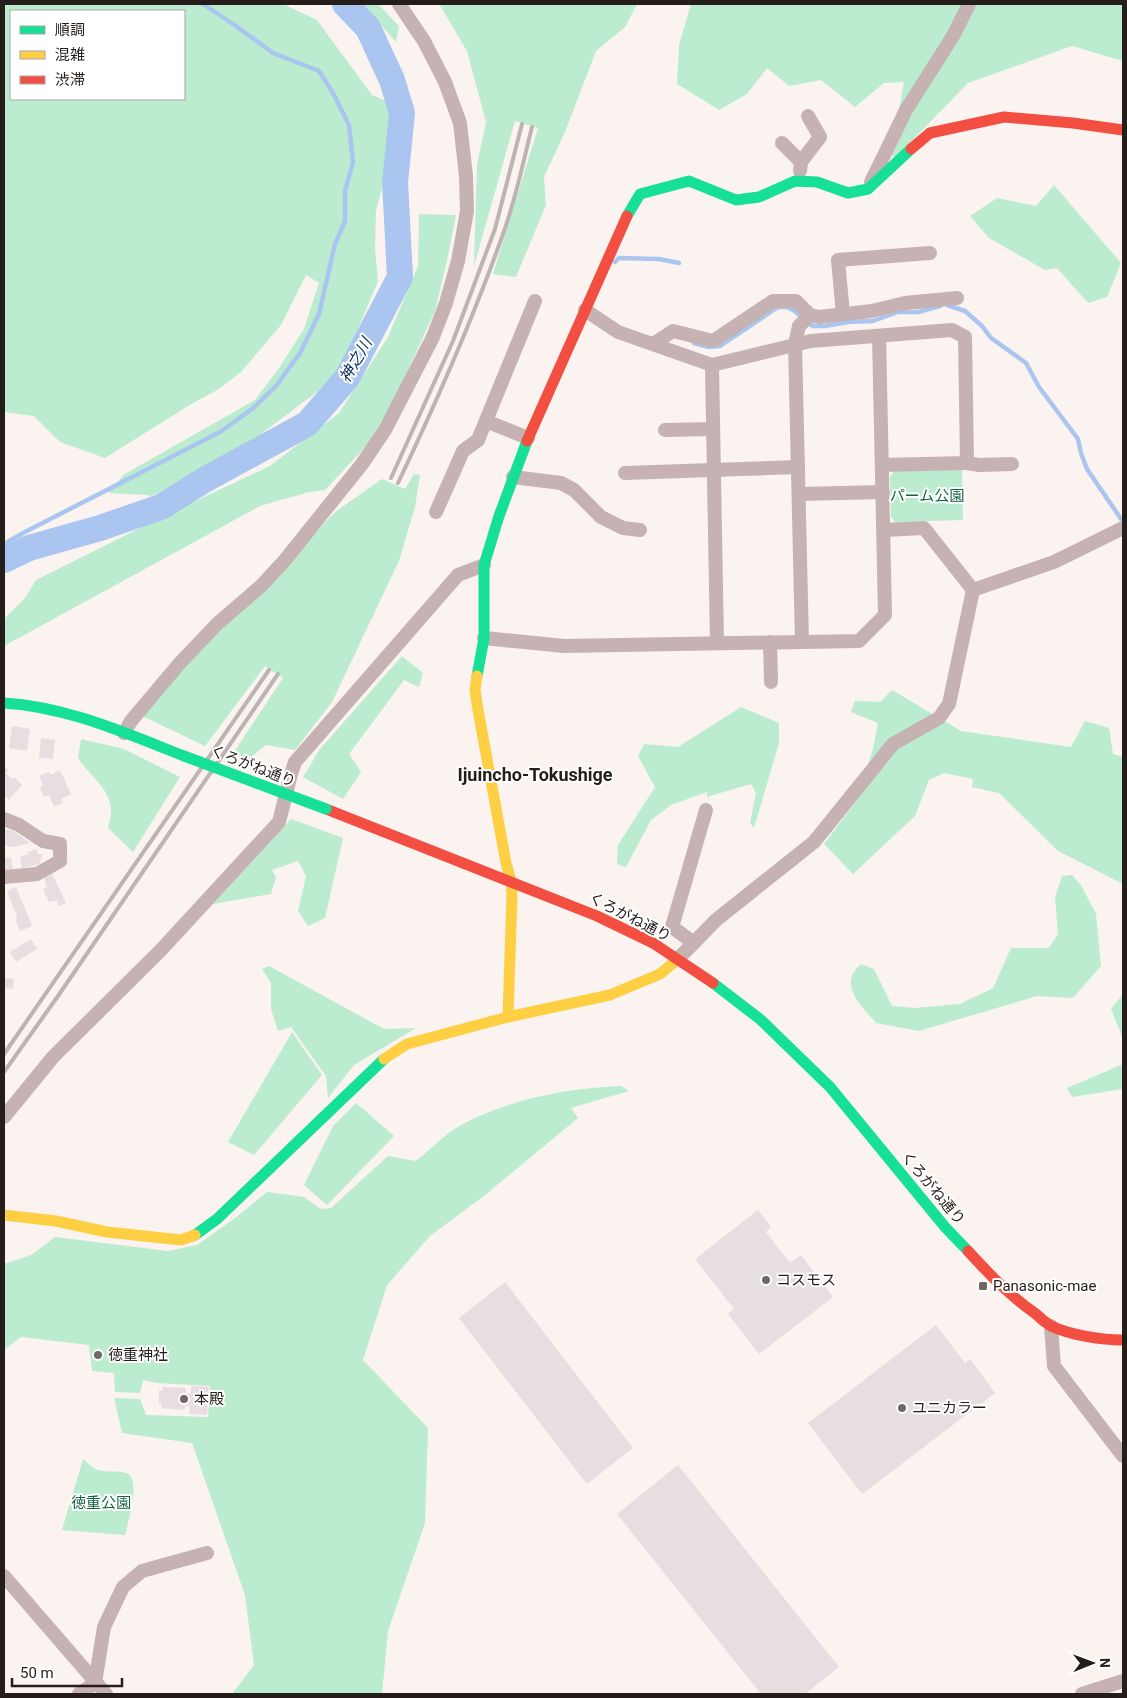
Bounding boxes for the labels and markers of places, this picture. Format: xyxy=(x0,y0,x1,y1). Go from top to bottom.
place label: コスモス xyxy=(776,1271,836,1289)
marker: コスモス xyxy=(760,1274,772,1286)
place label: Panasonic-mae xyxy=(993,1277,1097,1295)
marker: Panasonic-mae xyxy=(977,1280,989,1292)
place label: 徳重神社 xyxy=(108,1346,168,1364)
marker: 徳重神社 xyxy=(92,1349,104,1361)
place label: 本殿 xyxy=(194,1390,224,1408)
marker: 本殿 xyxy=(178,1393,190,1405)
place label: ユニカラー xyxy=(912,1399,987,1417)
marker: ユニカラー xyxy=(896,1402,908,1414)

